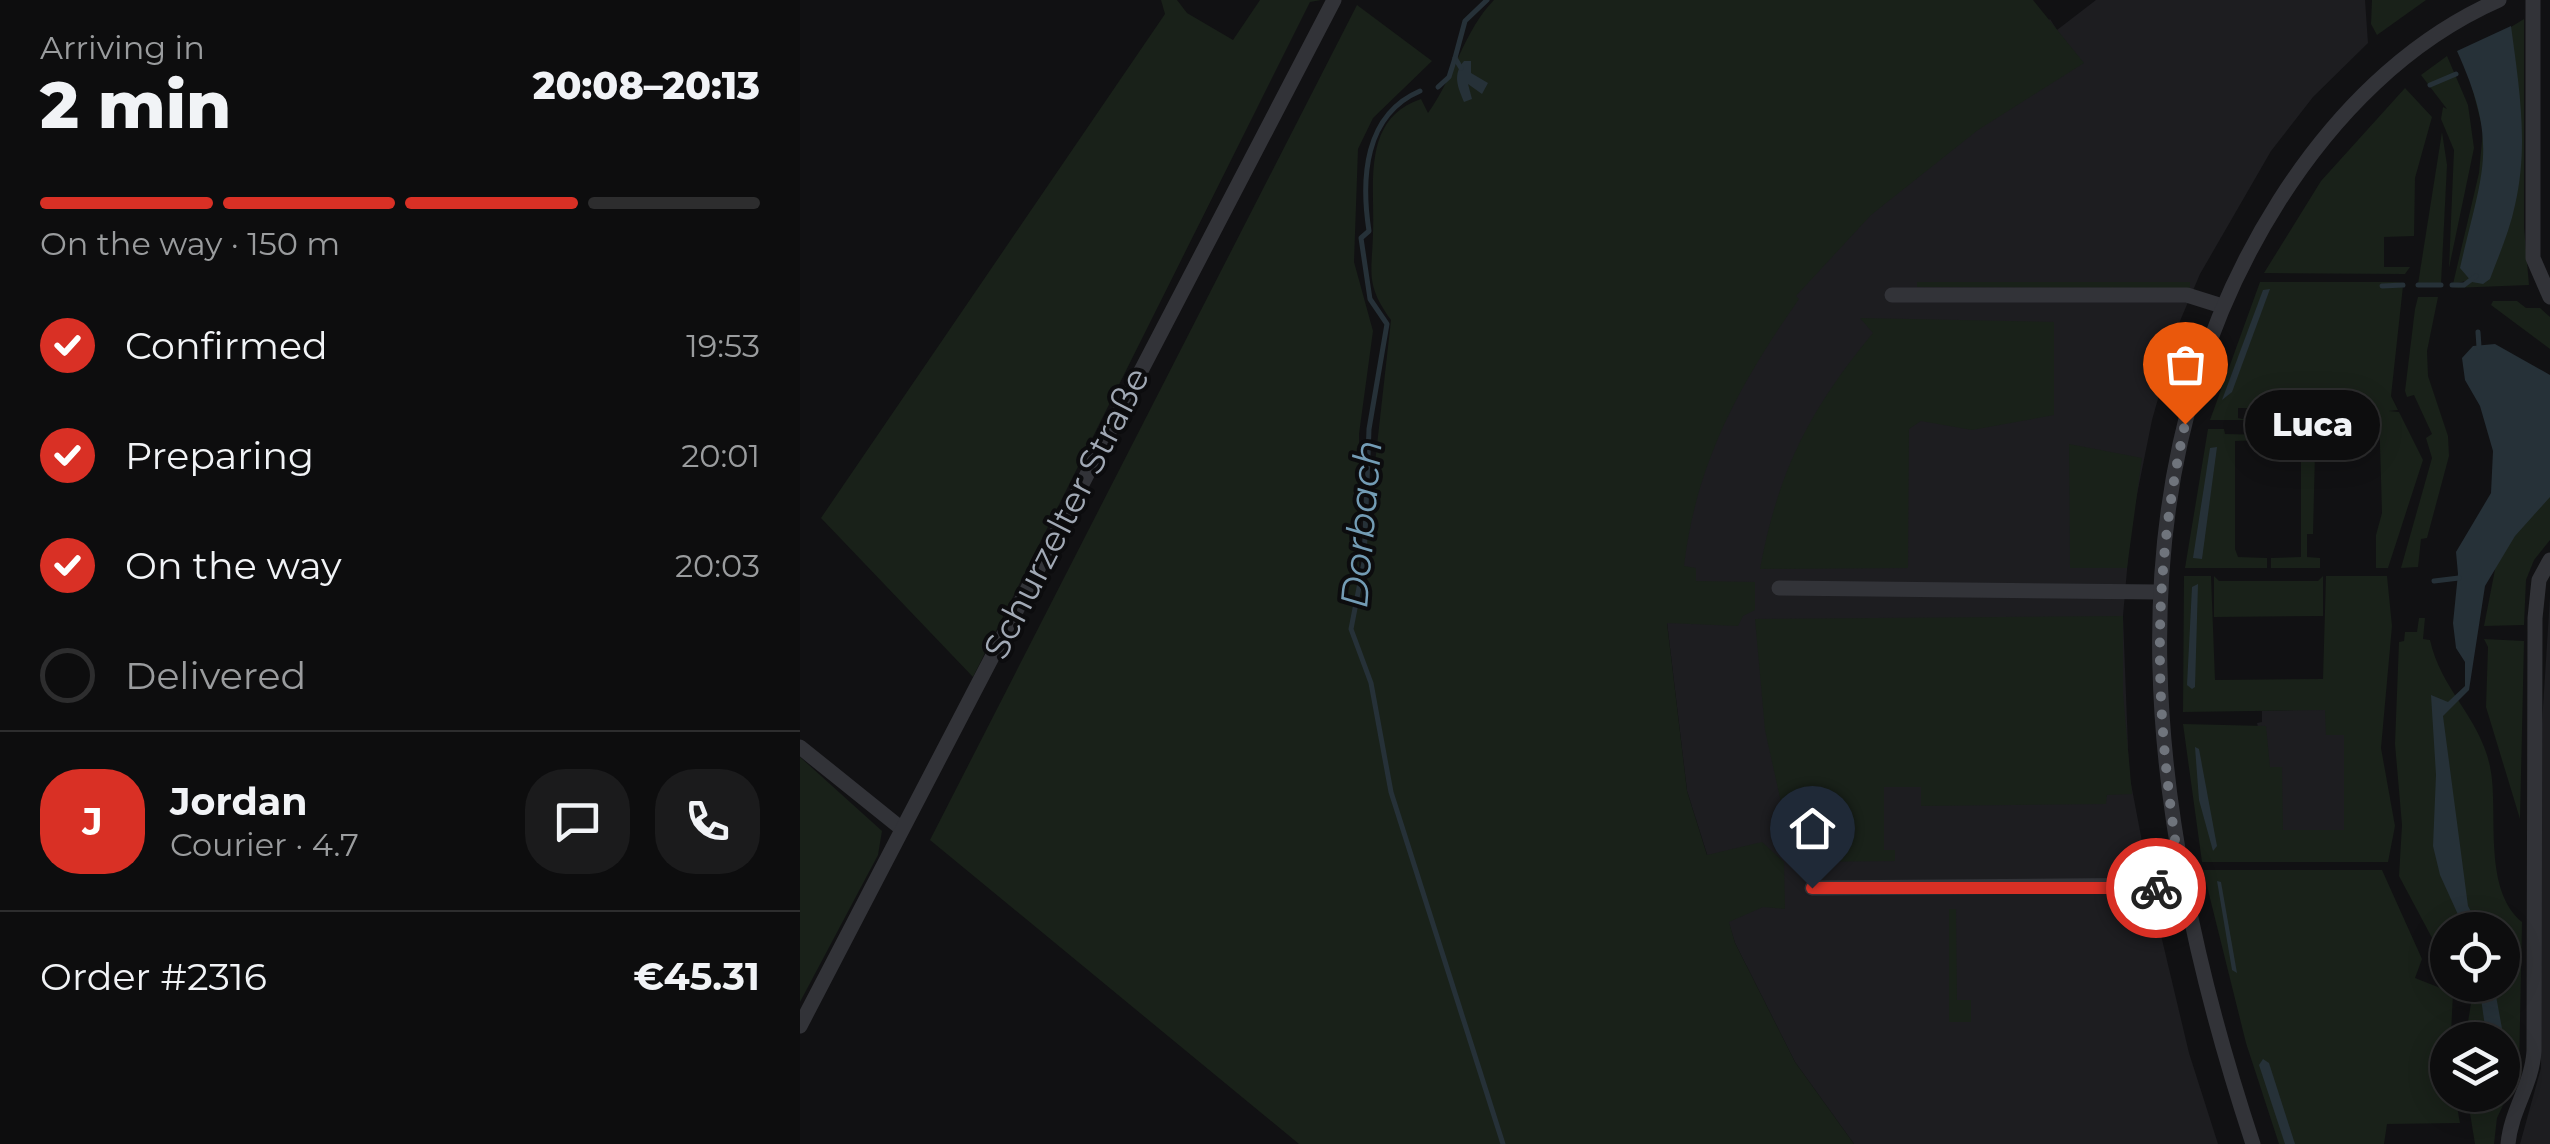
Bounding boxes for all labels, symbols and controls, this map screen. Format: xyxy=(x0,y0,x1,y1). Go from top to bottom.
text: Arriving in xyxy=(40,28,205,67)
text: 20:08–20:13 xyxy=(533,62,760,109)
text: 2 min xyxy=(40,65,231,144)
text: On the way · 150 m xyxy=(40,224,340,263)
icon: check xyxy=(40,318,95,373)
text: Confirmed xyxy=(125,322,328,369)
pin xyxy=(2143,322,2228,425)
text: 19:53 xyxy=(686,326,760,365)
icon: bag xyxy=(2158,337,2213,392)
street label: Schurzelter Straße xyxy=(974,360,1158,666)
callout: Luca xyxy=(2245,389,2380,459)
text: Luca xyxy=(2272,405,2353,444)
icon: check xyxy=(40,428,95,483)
text: Preparing xyxy=(125,432,314,479)
text: 20:01 xyxy=(681,436,760,475)
water label: Dorbach xyxy=(1330,438,1392,610)
icon: check xyxy=(40,538,95,593)
text: On the way xyxy=(125,542,342,589)
text: 20:03 xyxy=(675,546,760,585)
text: Delivered xyxy=(125,652,306,699)
button: chat xyxy=(525,769,630,874)
button: phone xyxy=(655,769,760,874)
text: Jordan xyxy=(170,778,308,825)
pin xyxy=(1770,786,1855,889)
text: J xyxy=(82,798,103,845)
icon: home xyxy=(1785,801,1840,856)
text: Courier · 4.7 xyxy=(170,825,359,864)
courier xyxy=(2106,838,2206,938)
icon: bike xyxy=(2129,861,2184,916)
map controls xyxy=(2430,912,2520,1112)
button: locate xyxy=(2430,912,2520,1002)
text: Order #2316 xyxy=(40,953,267,1000)
text: €45.31 xyxy=(633,953,760,1000)
button: layers xyxy=(2430,1022,2520,1112)

